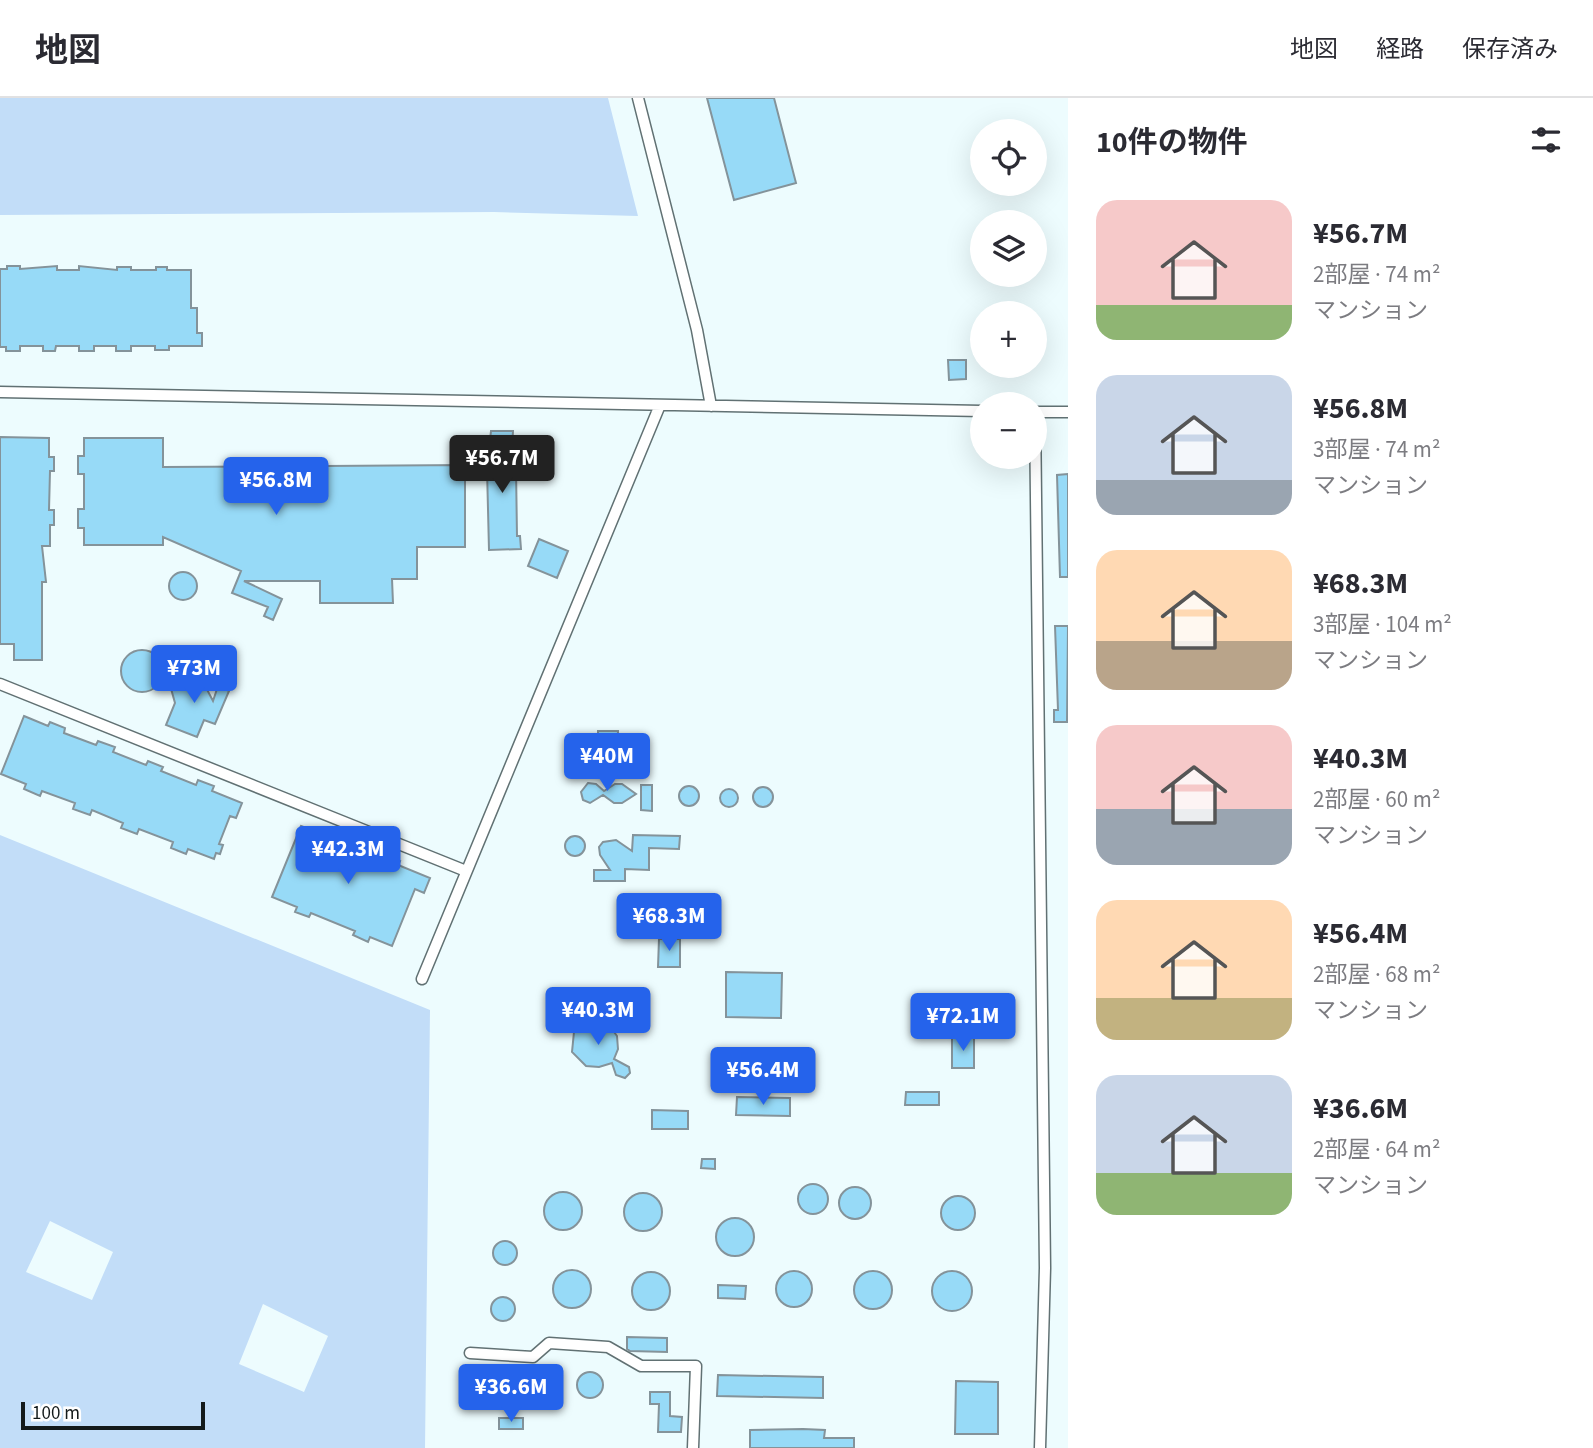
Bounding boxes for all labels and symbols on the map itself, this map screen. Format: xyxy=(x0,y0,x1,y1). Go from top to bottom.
pin: ¥56.7M xyxy=(445,436,559,495)
pin: ¥56.8M xyxy=(219,458,333,517)
pin: ¥73M xyxy=(153,646,235,705)
pin: ¥40M xyxy=(566,734,648,793)
pin: ¥42.3M xyxy=(291,826,405,886)
pin: ¥68.3M xyxy=(612,894,726,953)
pin: ¥40.3M xyxy=(541,988,655,1047)
pin: ¥72.1M xyxy=(906,993,1020,1053)
pin: ¥56.4M xyxy=(706,1048,820,1107)
pin: ¥36.6M xyxy=(454,1364,568,1424)
scale bar xyxy=(21,1399,205,1431)

